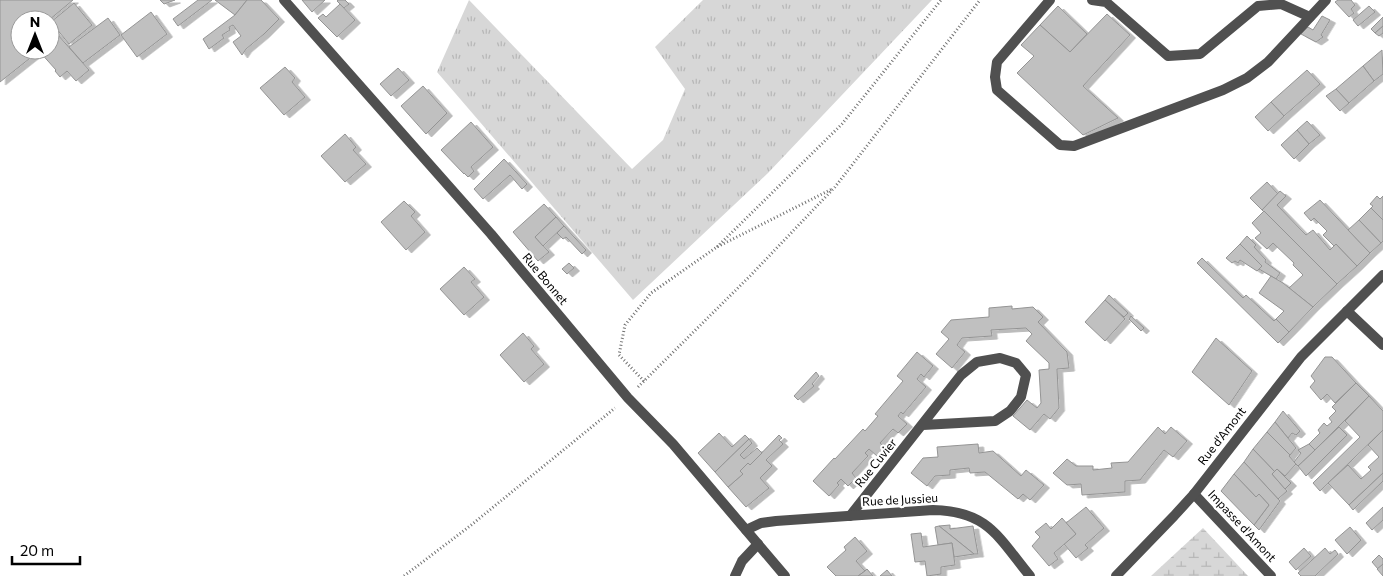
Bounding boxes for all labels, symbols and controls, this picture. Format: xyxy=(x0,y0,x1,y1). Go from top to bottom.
north arrow xyxy=(10,10,60,60)
text: N xyxy=(30,13,40,30)
street label: Rue Bonnet xyxy=(520,250,571,307)
street label: Rue d'Amont xyxy=(1194,404,1248,467)
street label: Rue Cuvier xyxy=(851,435,899,490)
street label: Impasse d'Amont xyxy=(1206,486,1280,564)
street label: Rue de Jussieu xyxy=(862,490,938,509)
scale bar xyxy=(12,534,80,566)
text: 20 m xyxy=(20,541,54,559)

